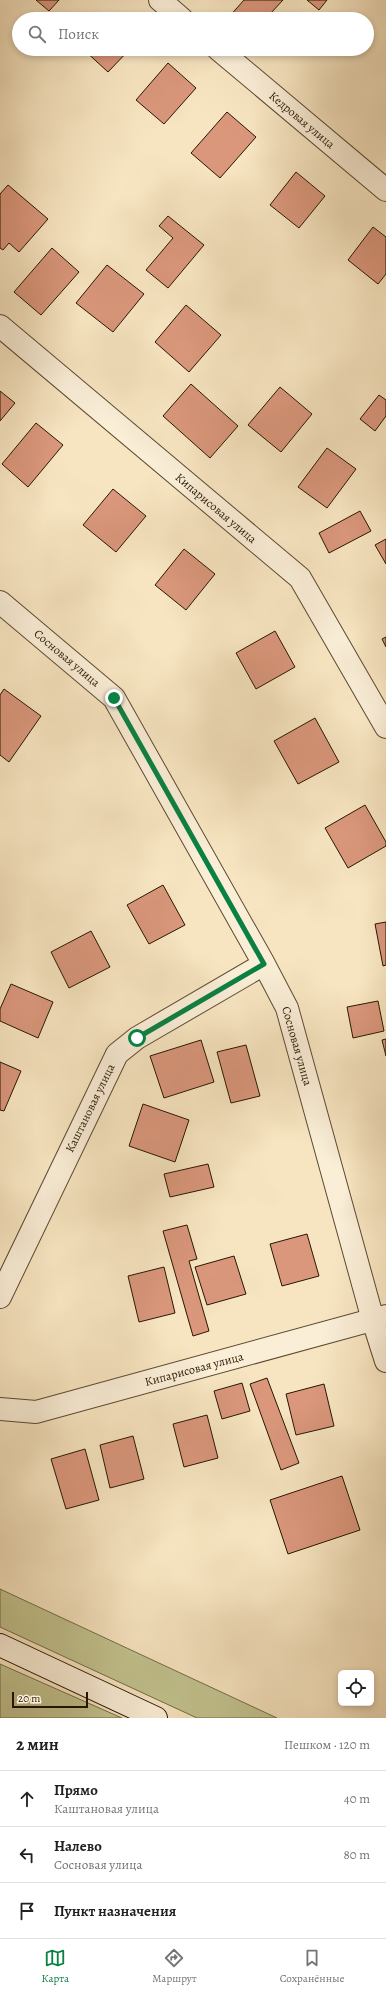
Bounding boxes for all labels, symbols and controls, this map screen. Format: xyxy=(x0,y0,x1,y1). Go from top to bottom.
search box xyxy=(12,12,374,56)
icon: search xyxy=(26,23,48,45)
text: Поиск xyxy=(58,24,99,44)
street label: Кедровая улица xyxy=(266,88,339,152)
street label: Кипарисовая улица xyxy=(172,469,260,547)
street label: Сосновая улица xyxy=(31,626,104,691)
route end xyxy=(105,689,123,707)
street label: Сосновая улица xyxy=(278,1005,316,1088)
route start xyxy=(128,1029,146,1047)
street label: Каштановая улица xyxy=(62,1061,119,1155)
street label: Кипарисовая улица xyxy=(143,1348,246,1390)
map controls xyxy=(338,1670,374,1706)
button: locate xyxy=(338,1670,374,1706)
scale bar xyxy=(12,1690,88,1709)
text: 20 m xyxy=(18,1691,40,1706)
text: 2 мин xyxy=(16,1733,59,1756)
text: Пешком · 120 m xyxy=(284,1736,370,1753)
text: Прямо xyxy=(54,1780,98,1800)
icon: ahead xyxy=(16,1788,38,1810)
text: 40 m xyxy=(344,1790,370,1807)
text: Каштановая улица xyxy=(54,1800,159,1817)
text: Налево xyxy=(54,1836,102,1856)
icon: left xyxy=(16,1844,38,1866)
text: 80 m xyxy=(343,1846,370,1863)
text: Сосновая улица xyxy=(54,1856,142,1873)
icon: arrive xyxy=(16,1900,38,1922)
text: Пункт назначения xyxy=(54,1901,176,1921)
tab: Карта xyxy=(41,1947,69,1986)
tab: Маршрут xyxy=(152,1947,197,1986)
tab: Сохранённые xyxy=(280,1947,345,1986)

